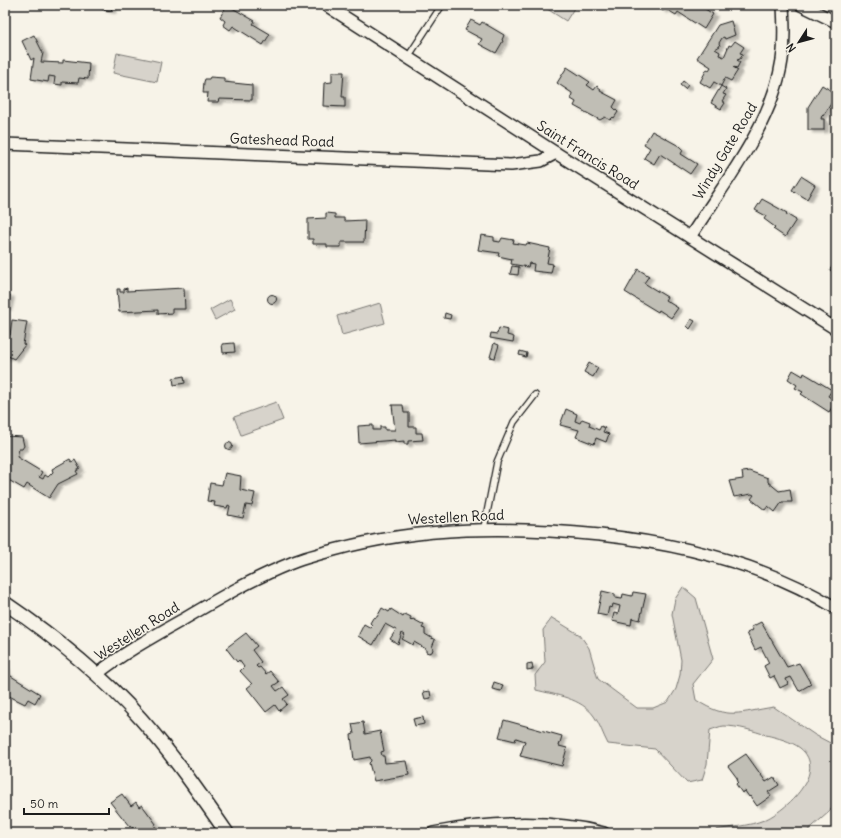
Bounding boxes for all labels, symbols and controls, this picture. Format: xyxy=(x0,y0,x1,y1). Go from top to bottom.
north arrow xyxy=(779,22,819,62)
text: N xyxy=(783,41,799,55)
street label: Windy Gate Road xyxy=(689,99,761,203)
street label: Saint Francis Road xyxy=(534,116,642,194)
street label: Gateshead Road xyxy=(229,129,335,151)
street label: Westellen Road xyxy=(407,505,505,529)
street label: Westellen Road xyxy=(91,598,183,664)
scale bar xyxy=(24,790,109,816)
text: 50 m xyxy=(30,796,59,811)

